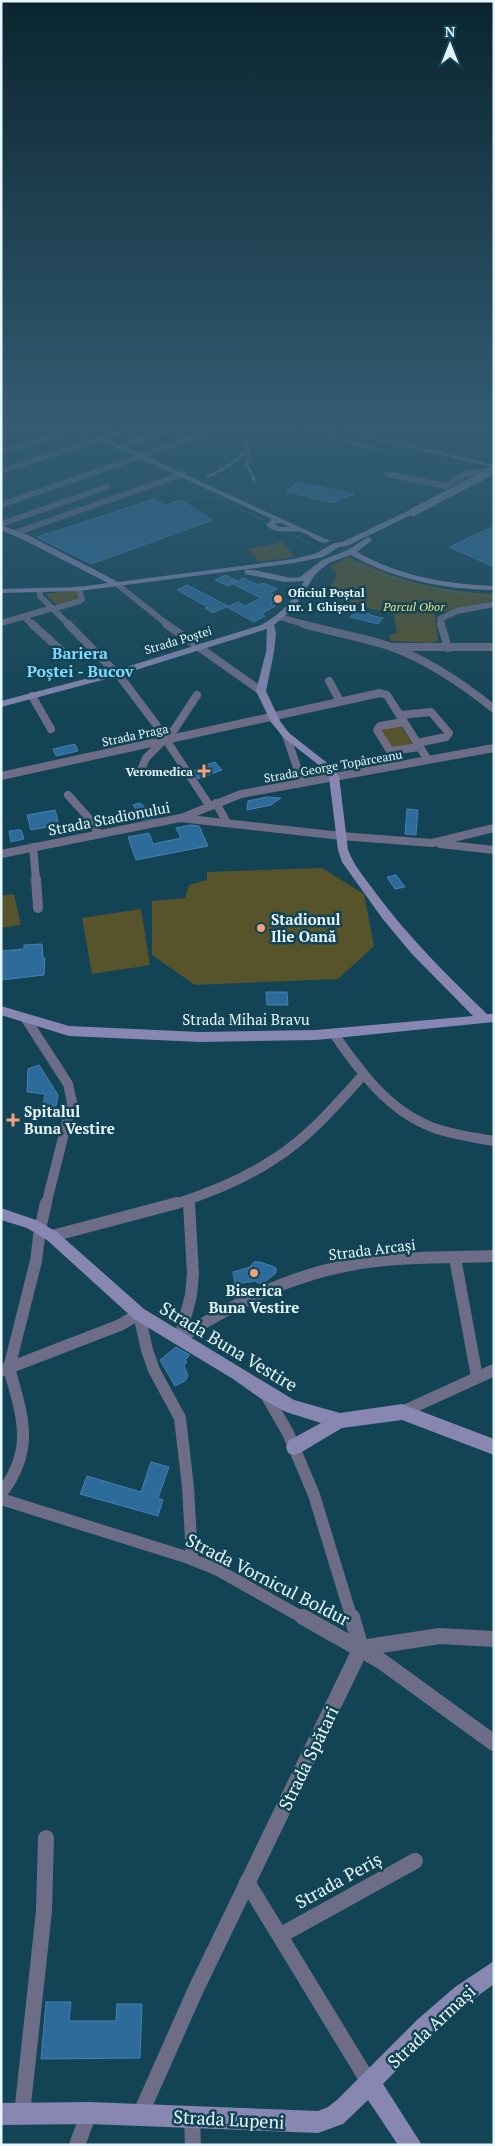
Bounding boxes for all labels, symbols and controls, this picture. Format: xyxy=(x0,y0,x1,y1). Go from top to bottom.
north arrow xyxy=(425,20,475,70)
text: N xyxy=(445,22,456,41)
place label: Oficiul Poștal nr. 1 Ghișeu 1 xyxy=(288,585,366,615)
marker: Oficiul Poștal nr. 1 Ghișeu 1 xyxy=(272,593,284,605)
park label: Parcul Obor xyxy=(382,599,446,614)
street label: Strada Poștei xyxy=(142,622,214,658)
district label: Bariera Poștei - Bucov xyxy=(27,642,134,682)
street label: Strada Praga xyxy=(100,721,170,749)
street label: Strada George Topârceanu xyxy=(263,746,403,786)
place label: Veromedica xyxy=(125,764,193,779)
marker: Veromedica xyxy=(197,764,211,778)
street label: Strada Stadionului xyxy=(46,796,172,840)
place label: Stadionul Ilie Oană xyxy=(271,909,341,946)
marker: Stadionul Ilie Oană xyxy=(255,922,267,934)
street label: Strada Mihai Bravu xyxy=(182,1009,310,1029)
place label: Spitalul Buna Vestire xyxy=(24,1101,115,1138)
marker: Spitalul Buna Vestire xyxy=(6,1113,20,1127)
street label: Strada Arcași xyxy=(327,1234,417,1264)
marker: Biserica Buna Vestire xyxy=(248,1267,260,1279)
place label: Biserica Buna Vestire xyxy=(209,1280,299,1317)
street label: Strada Buna Vestire xyxy=(156,1295,302,1397)
street label: Strada Vornicul Boldur xyxy=(182,1527,354,1631)
street label: Strada Spătari xyxy=(272,1702,344,1814)
street label: Strada Periș xyxy=(291,1846,385,1914)
street label: Strada Armași xyxy=(382,1979,480,2073)
street label: Strada Lupeni xyxy=(173,2104,285,2134)

